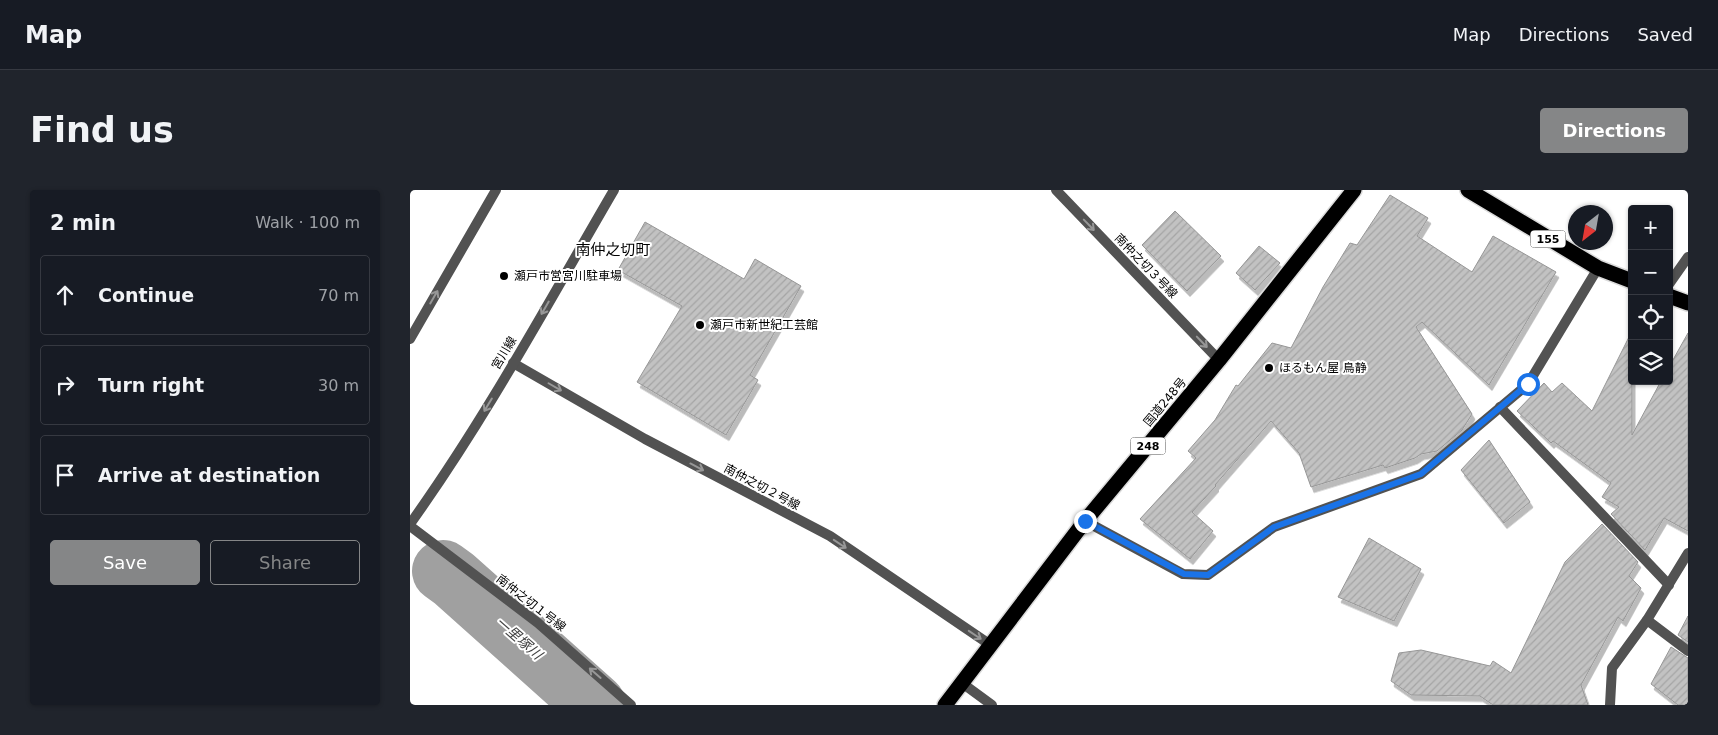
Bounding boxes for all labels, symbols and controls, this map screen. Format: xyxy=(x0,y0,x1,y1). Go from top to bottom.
text: Map xyxy=(25,21,82,49)
text: Map xyxy=(1453,24,1491,45)
text: Directions xyxy=(1519,24,1609,45)
text: Saved xyxy=(1637,24,1693,45)
button: Directions xyxy=(1540,108,1688,153)
text: Find us xyxy=(30,110,174,150)
north arrow xyxy=(1568,205,1613,250)
map controls xyxy=(1628,205,1673,385)
button: + xyxy=(1628,205,1673,250)
text: 2 min xyxy=(50,211,116,235)
text: Walk · 100 m xyxy=(255,213,360,232)
one-way arrow xyxy=(1083,219,1096,231)
street label: 南仲之切３号線 xyxy=(1112,231,1180,301)
road number: 155 xyxy=(1530,231,1566,248)
district label: 南仲之切町 xyxy=(575,241,651,259)
button: − xyxy=(1628,250,1673,295)
place label: 瀬戸市営宮川駐車場 xyxy=(514,269,622,283)
marker: 瀬戸市営宮川駐車場 xyxy=(498,270,510,282)
icon: ahead xyxy=(51,281,79,309)
text: Continue xyxy=(98,284,194,306)
text: 70 m xyxy=(318,286,359,305)
one-way arrow xyxy=(430,290,440,304)
button: locate xyxy=(1628,295,1673,340)
one-way arrow xyxy=(540,300,550,314)
place label: 瀬戸市新世紀工芸館 xyxy=(710,318,818,332)
marker: 瀬戸市新世紀工芸館 xyxy=(694,319,706,331)
street label: 宮川線 xyxy=(489,334,519,372)
one-way arrow xyxy=(1196,336,1208,348)
button: layers xyxy=(1628,340,1673,385)
place label: ほるもん屋 鳥静 xyxy=(1279,361,1367,375)
marker: ほるもん屋 鳥静 xyxy=(1263,362,1275,374)
icon: right xyxy=(51,371,79,399)
route start xyxy=(1517,373,1540,396)
text: Turn right xyxy=(98,374,204,396)
street label: 国道248号 xyxy=(1141,375,1189,429)
text: 30 m xyxy=(318,376,359,395)
one-way arrow xyxy=(548,383,562,393)
one-way arrow xyxy=(482,397,492,411)
road number: 248 xyxy=(1130,438,1166,454)
icon: arrive xyxy=(51,461,79,489)
street label: 南仲之切２号線 xyxy=(722,461,802,513)
one-way arrow xyxy=(690,462,704,472)
text: Arrive at destination xyxy=(98,464,320,486)
route end xyxy=(1074,510,1097,533)
one-way arrow xyxy=(833,539,847,549)
button: Save xyxy=(50,540,200,585)
button: Share xyxy=(210,540,360,585)
street label: 南仲之切１号線 xyxy=(494,572,568,634)
water label: 一里塚川 xyxy=(493,614,547,664)
one-way arrow xyxy=(968,629,982,640)
one-way arrow xyxy=(588,667,601,678)

